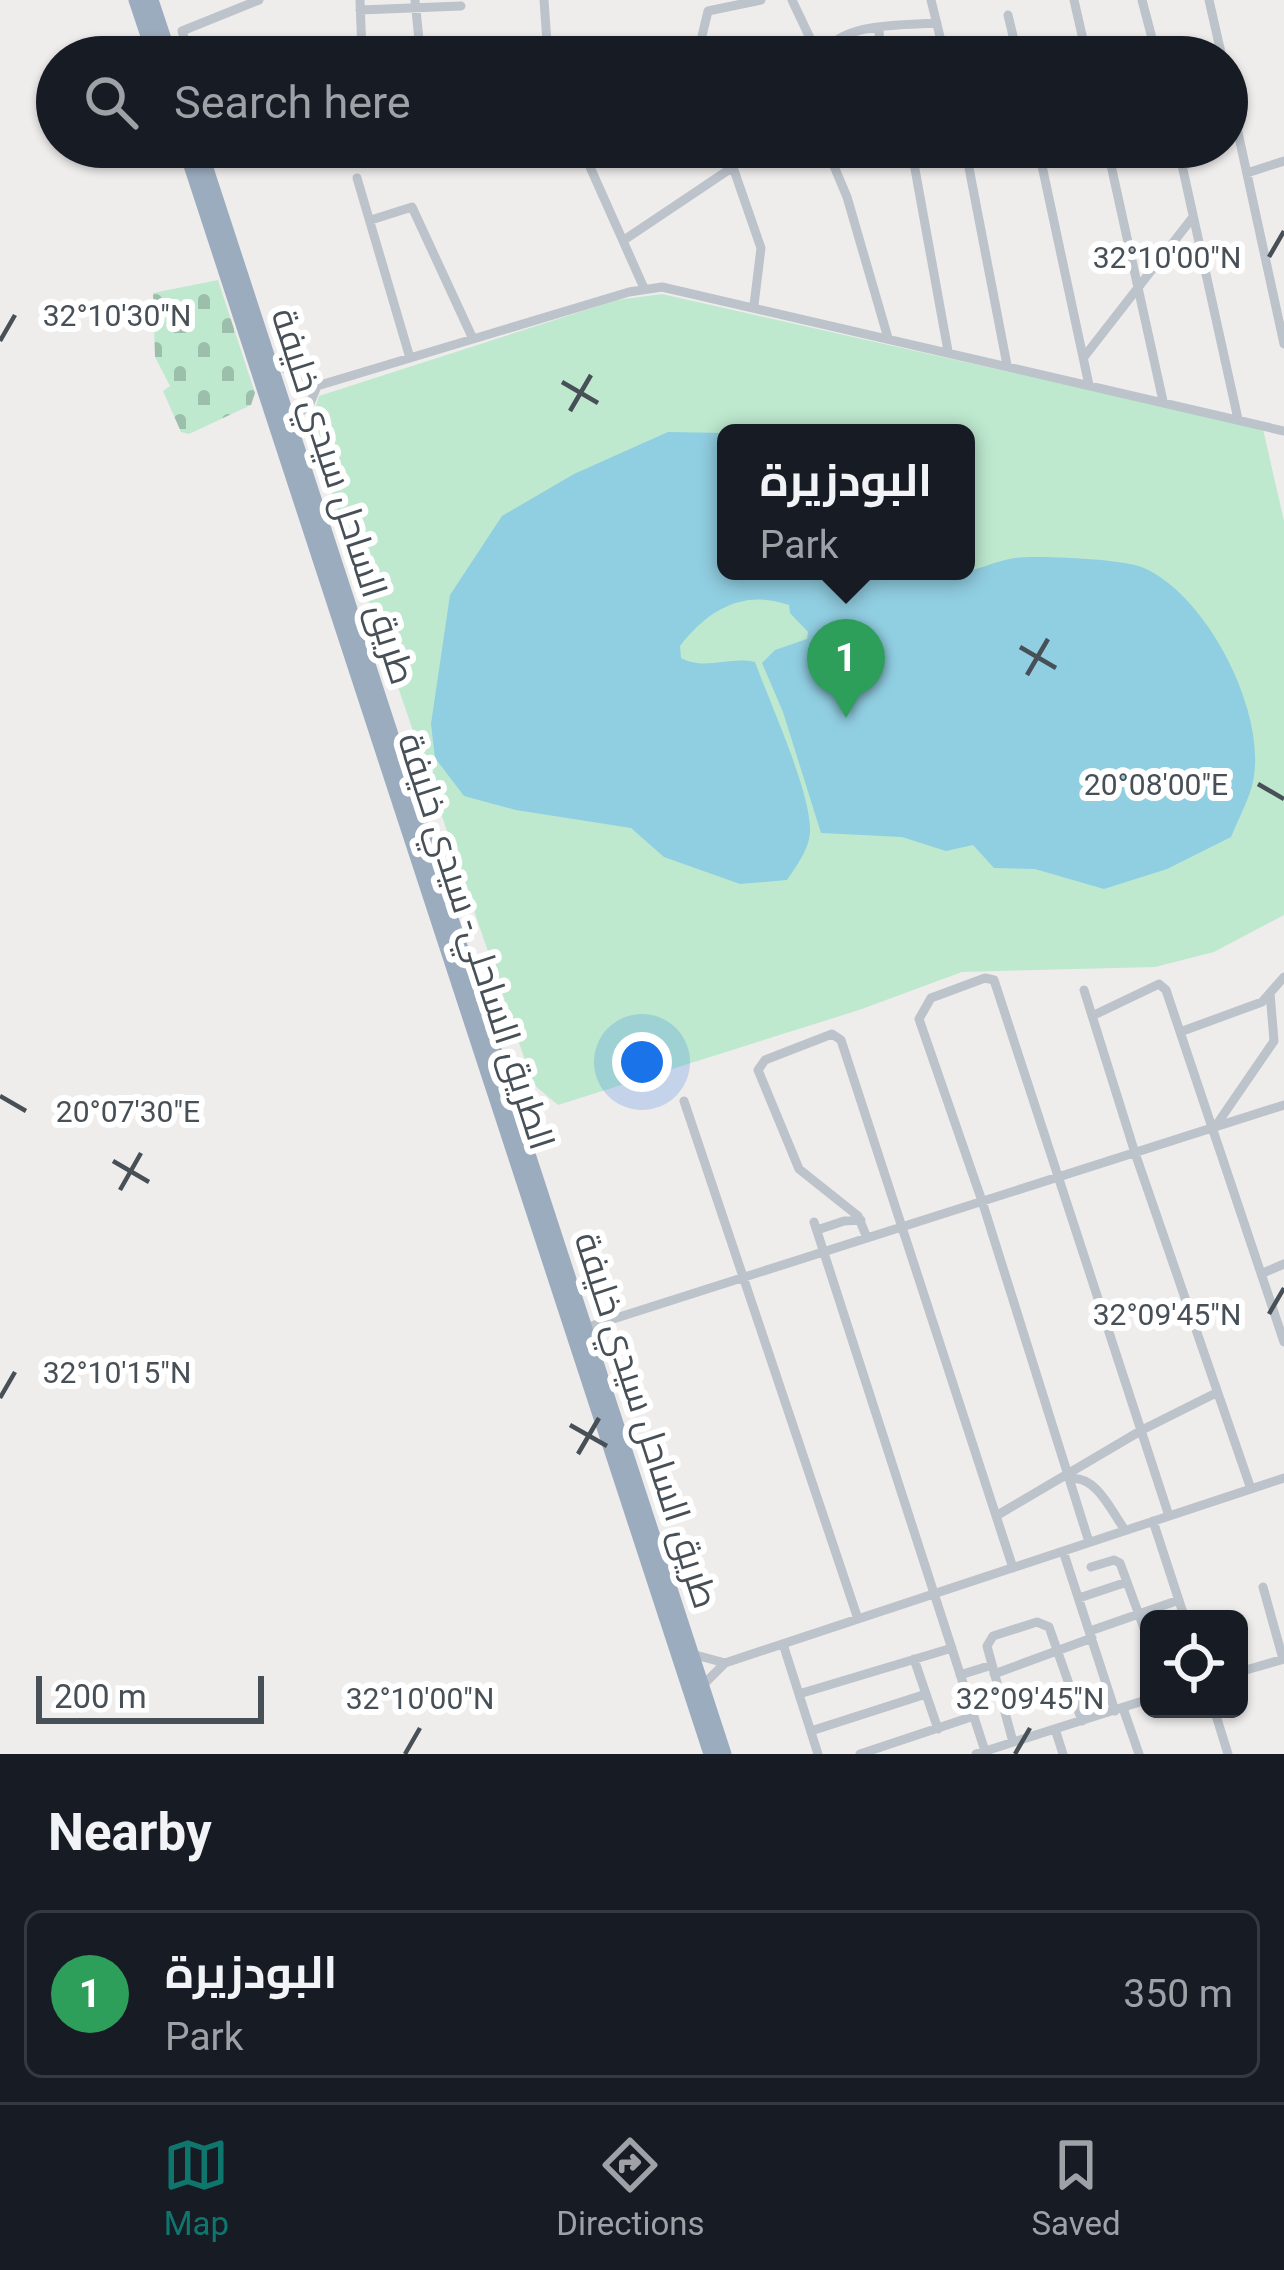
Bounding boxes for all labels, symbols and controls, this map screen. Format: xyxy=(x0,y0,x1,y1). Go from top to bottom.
search box xyxy=(36,36,1248,168)
icon: search xyxy=(78,69,144,135)
text: Search here xyxy=(174,76,411,129)
text: 32°10'00"N xyxy=(1093,240,1241,275)
text: 32°10'30"N xyxy=(43,298,191,333)
street label: طريق الساحل سيدي خليفة xyxy=(257,303,424,691)
popup xyxy=(717,424,975,580)
text: البودزيرة xyxy=(760,454,932,507)
text: Park xyxy=(760,522,838,568)
pin: 1 xyxy=(807,619,885,718)
street label: الطريق الساحلي- سيدي خليفة xyxy=(382,728,563,1157)
text: 20°08'00"E xyxy=(1084,767,1228,802)
your location xyxy=(612,1032,672,1092)
text: 20°07'30"E xyxy=(56,1094,200,1129)
street label: طريق الساحل سيدي خليفة xyxy=(560,1227,727,1615)
text: 32°09'45"N xyxy=(1093,1297,1241,1332)
text: 32°10'15"N xyxy=(43,1355,191,1390)
map controls xyxy=(1140,1610,1248,1718)
button: locate xyxy=(1140,1610,1248,1718)
scale bar xyxy=(36,1670,264,1723)
text: 200 m xyxy=(54,1677,147,1716)
text: 32°10'00"N xyxy=(346,1681,494,1716)
text: 32°09'45"N xyxy=(956,1681,1104,1716)
text: Nearby xyxy=(48,1803,212,1862)
text: البودزيرة xyxy=(165,1946,337,1999)
text: 1 xyxy=(79,1971,101,2017)
text: 350 m xyxy=(1123,1971,1233,2017)
text: Park xyxy=(165,2014,244,2060)
tab: Map xyxy=(163,2132,229,2243)
tab: Directions xyxy=(556,2132,705,2243)
tab: Saved xyxy=(1031,2132,1121,2243)

